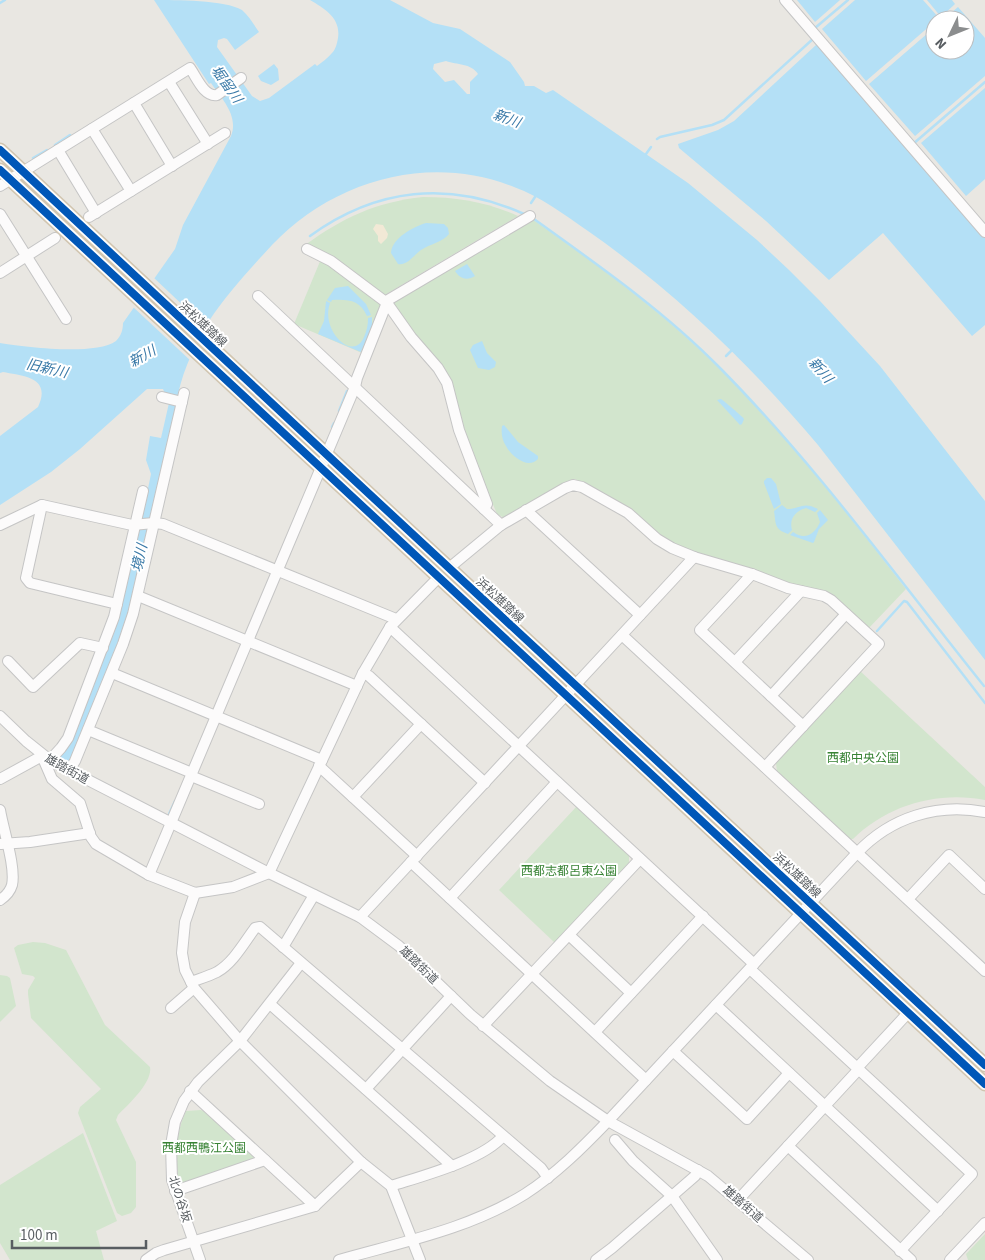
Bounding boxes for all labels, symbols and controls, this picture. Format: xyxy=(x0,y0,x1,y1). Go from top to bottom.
north arrow xyxy=(925,10,975,60)
text: N xyxy=(931,33,952,53)
water label: 堀留川 xyxy=(206,62,248,109)
water label: 新川 xyxy=(490,105,525,134)
street label: 浜松雄踏線 xyxy=(175,298,230,351)
water label: 新川 xyxy=(125,340,161,372)
water label: 新川 xyxy=(804,354,838,389)
water label: 旧新川 xyxy=(24,355,71,384)
water label: 境川 xyxy=(127,540,153,574)
street label: 浜松雄踏線 xyxy=(472,574,527,627)
street label: 雄踏街道 xyxy=(42,750,92,789)
park label: 西都中央公園 xyxy=(827,750,899,767)
street label: 浜松雄踏線 xyxy=(769,849,824,902)
park label: 西都志都呂東公園 xyxy=(521,863,617,880)
street label: 雄踏街道 xyxy=(395,943,442,988)
park label: 西都西鴨江公園 xyxy=(162,1140,246,1157)
street label: 北の谷坂 xyxy=(164,1174,195,1225)
street label: 雄踏街道 xyxy=(719,1182,766,1227)
scale bar xyxy=(12,1218,146,1250)
text: 100 m xyxy=(20,1225,58,1246)

